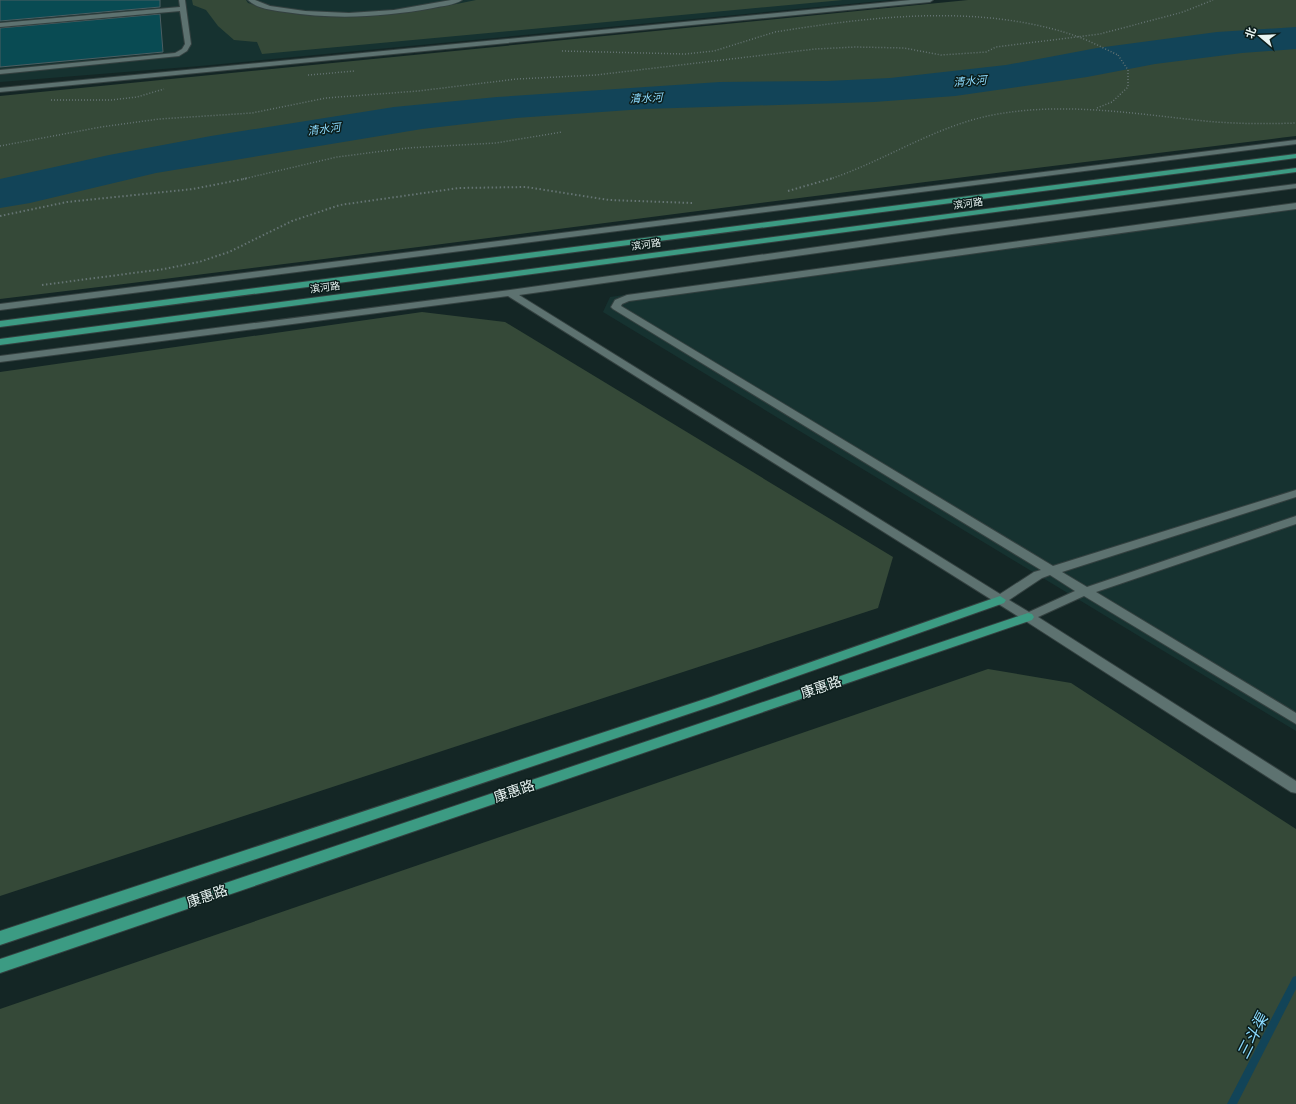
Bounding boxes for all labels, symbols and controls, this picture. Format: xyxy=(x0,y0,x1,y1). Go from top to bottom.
north arrow xyxy=(1240,16,1280,56)
text: 北 xyxy=(1242,25,1259,40)
water label: 清水河 xyxy=(953,73,989,89)
water label: 清水河 xyxy=(629,90,665,106)
water label: 清水河 xyxy=(307,120,343,138)
street label: 滨河路 xyxy=(952,195,984,212)
street label: 滨河路 xyxy=(630,236,662,253)
street label: 滨河路 xyxy=(309,279,341,296)
street label: 康惠路 xyxy=(798,672,844,702)
street label: 康惠路 xyxy=(491,776,537,806)
street label: 康惠路 xyxy=(184,881,230,911)
water label: 三斗渠 xyxy=(1232,1008,1273,1062)

